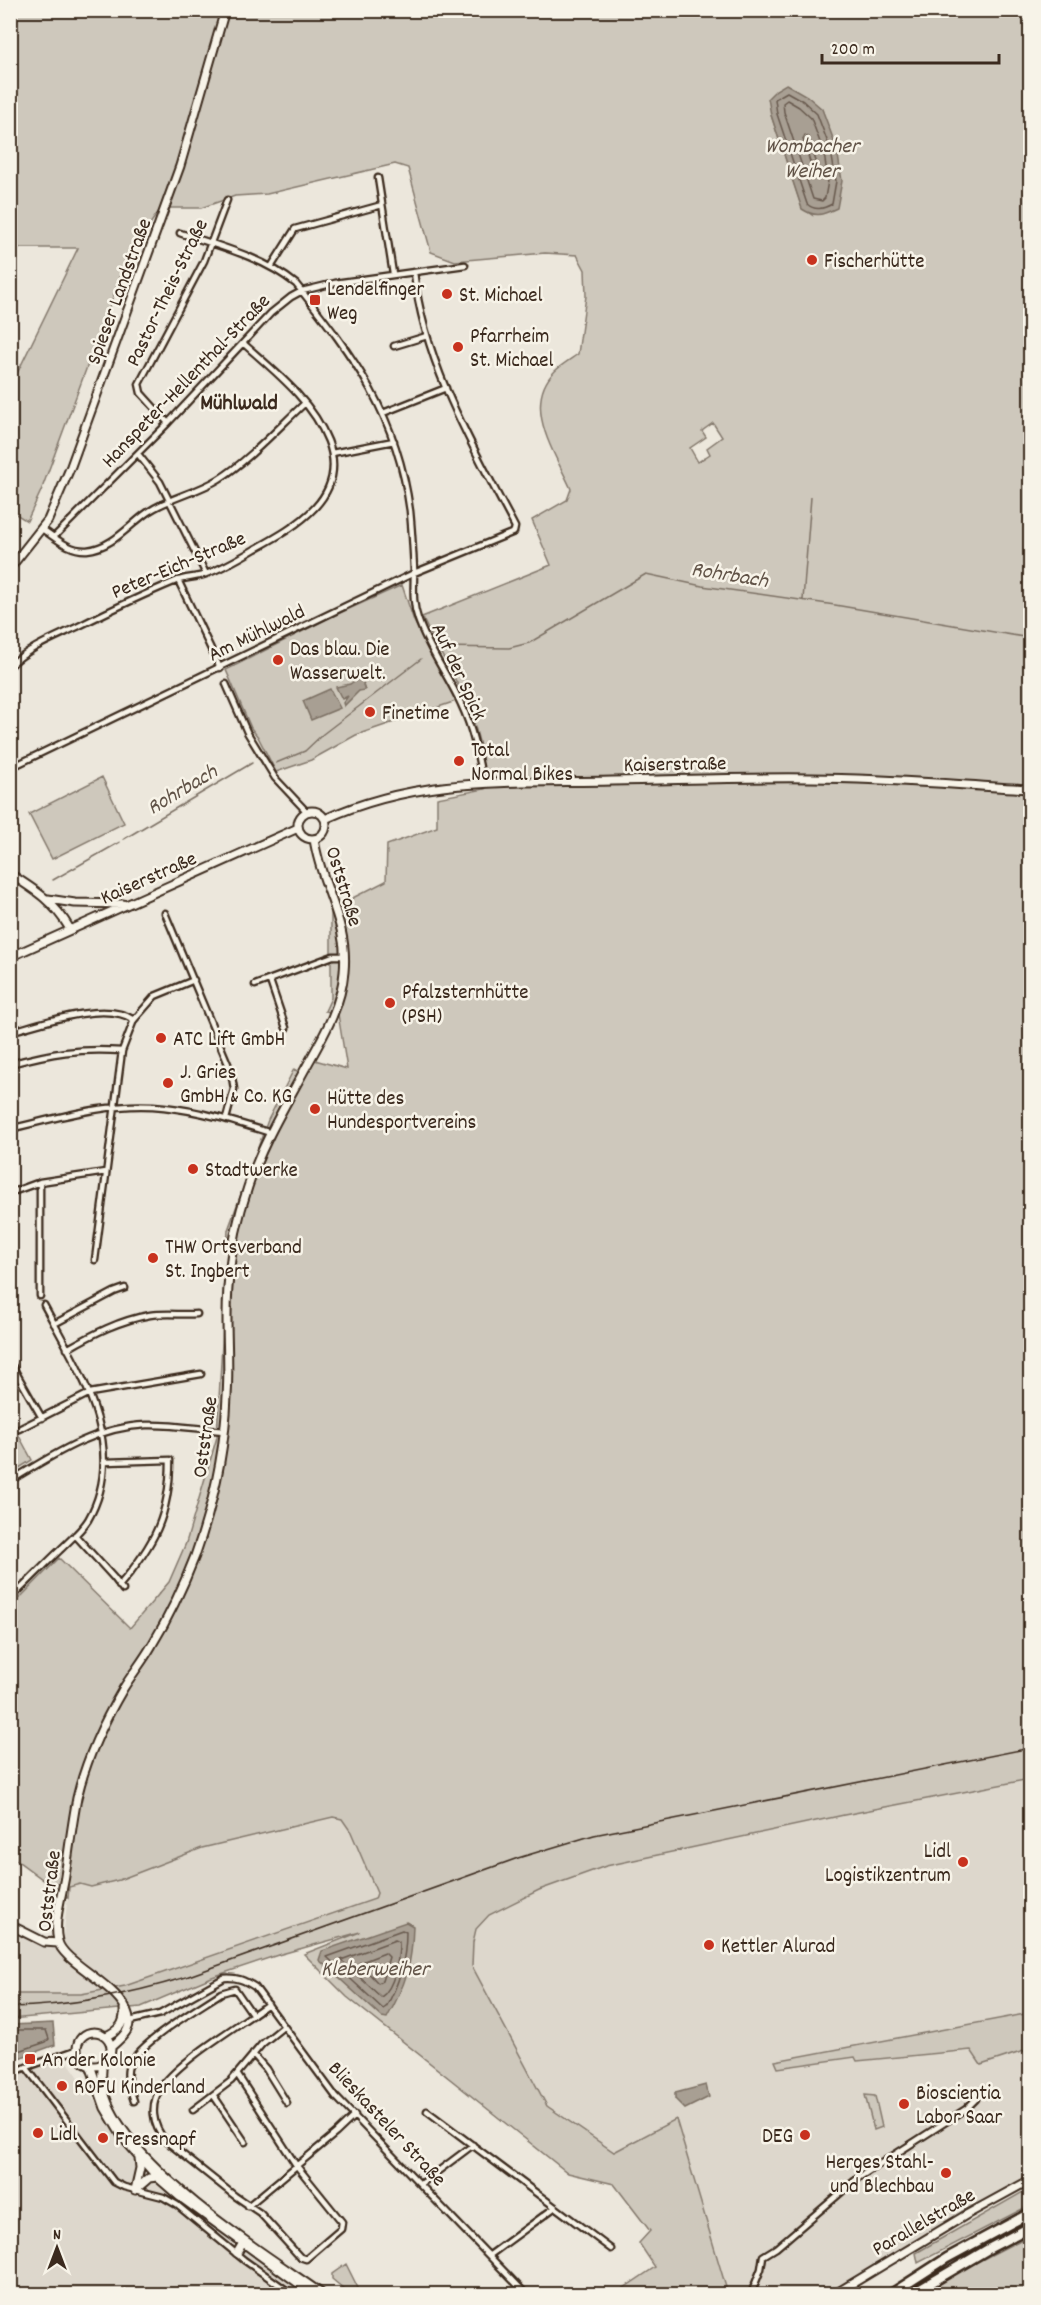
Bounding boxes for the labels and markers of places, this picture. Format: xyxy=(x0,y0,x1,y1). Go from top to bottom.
place label: Fischerhütte xyxy=(824,248,925,278)
marker: Fischerhütte xyxy=(805,253,819,267)
place label: Lendelfinger Weg xyxy=(327,276,424,330)
place label: St. Michael xyxy=(459,282,543,312)
marker: St. Michael xyxy=(440,287,454,301)
marker: Lendelfinger Weg xyxy=(308,293,322,307)
place label: Pfarrheim St. Michael xyxy=(470,323,554,377)
marker: Pfarrheim St. Michael xyxy=(451,340,465,354)
place label: Das blau. Die Wasserwelt. xyxy=(290,636,390,690)
marker: Das blau. Die Wasserwelt. xyxy=(271,653,285,667)
place label: Finetime xyxy=(382,700,449,730)
marker: Finetime xyxy=(363,705,377,719)
place label: Total Normal Bikes xyxy=(471,737,573,791)
marker: Total Normal Bikes xyxy=(452,754,466,768)
place label: Pfalzsternhütte (PSH) xyxy=(402,979,528,1033)
marker: Pfalzsternhütte (PSH) xyxy=(383,996,397,1010)
place label: ATC Lift GmbH xyxy=(173,1026,285,1056)
marker: ATC Lift GmbH xyxy=(154,1031,168,1045)
place label: J. Gries GmbH & Co. KG xyxy=(180,1059,292,1113)
marker: J. Gries GmbH & Co. KG xyxy=(161,1076,175,1090)
place label: Hütte des Hundesportvereins xyxy=(327,1085,476,1139)
marker: Hütte des Hundesportvereins xyxy=(308,1102,322,1116)
place label: Stadtwerke xyxy=(205,1157,298,1187)
marker: Stadtwerke xyxy=(186,1162,200,1176)
place label: THW Ortsverband St. Ingbert xyxy=(165,1234,302,1288)
marker: THW Ortsverband St. Ingbert xyxy=(146,1251,160,1265)
place label: Lidl Logistikzentrum xyxy=(825,1838,951,1892)
marker: Lidl Logistikzentrum xyxy=(956,1855,970,1869)
place label: Kettler Alurad xyxy=(721,1933,835,1963)
marker: Kettler Alurad xyxy=(702,1938,716,1952)
place label: An der Kolonie xyxy=(42,2047,156,2077)
marker: An der Kolonie xyxy=(23,2052,37,2066)
place label: ROFU Kinderland xyxy=(74,2074,205,2104)
marker: ROFU Kinderland xyxy=(55,2079,69,2093)
place label: Bioscientia Labor Saar xyxy=(916,2080,1002,2134)
marker: Bioscientia Labor Saar xyxy=(897,2097,911,2111)
place label: Lidl xyxy=(50,2121,77,2151)
place label: DEG xyxy=(762,2123,793,2153)
marker: Lidl xyxy=(31,2126,45,2140)
place label: Fressnapf xyxy=(115,2126,196,2156)
marker: DEG xyxy=(798,2128,812,2142)
marker: Fressnapf xyxy=(96,2131,110,2145)
place label: Herges Stahl- und Blechbau xyxy=(825,2149,934,2203)
marker: Herges Stahl- und Blechbau xyxy=(939,2166,953,2180)

